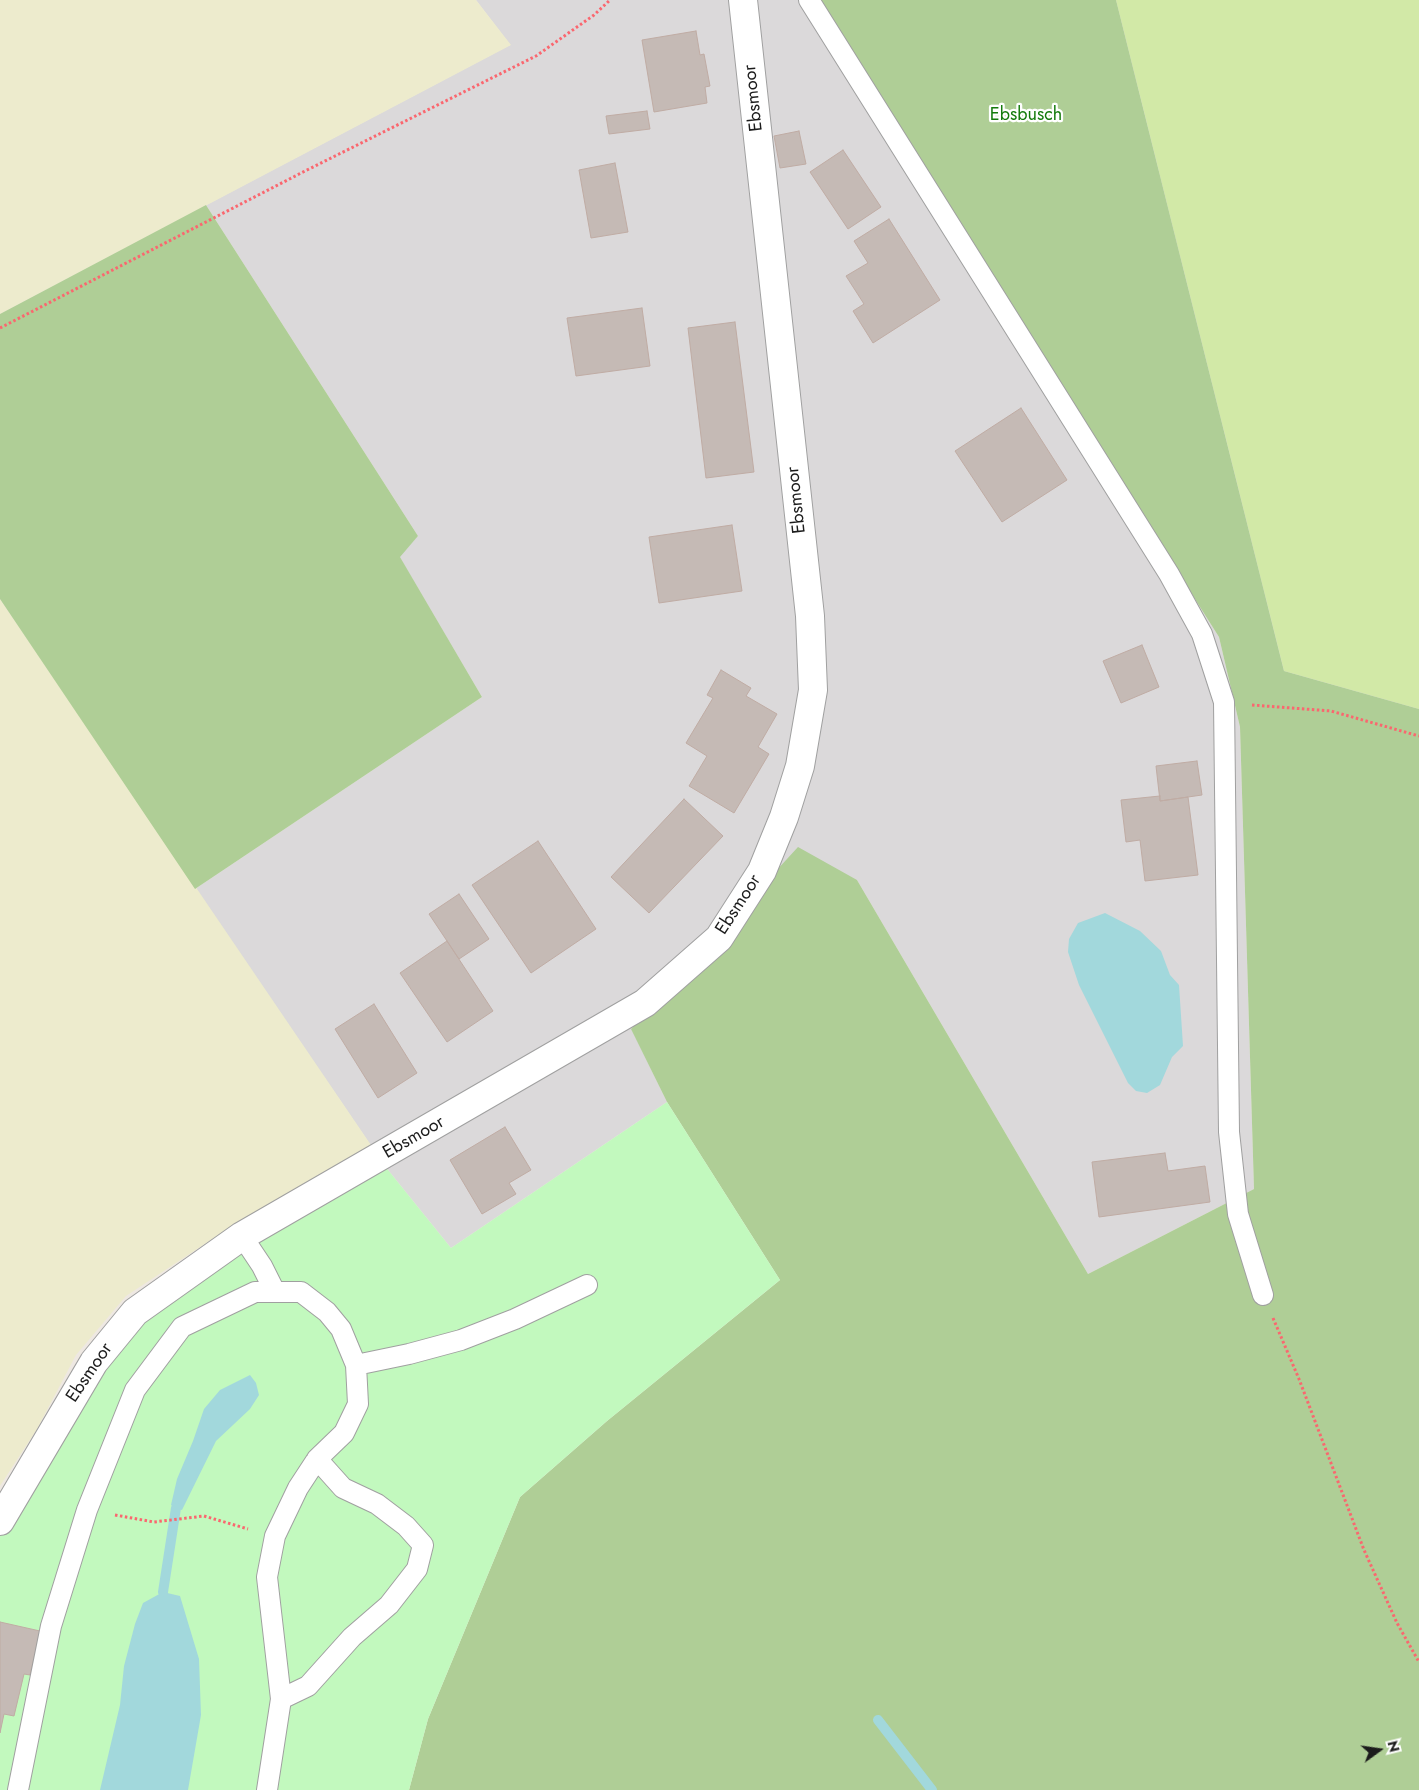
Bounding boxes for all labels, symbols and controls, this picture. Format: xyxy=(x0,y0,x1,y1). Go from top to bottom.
street label: Ebsmoor xyxy=(740,63,768,133)
park label: Ebsbusch xyxy=(990,105,1062,127)
street label: Ebsmoor xyxy=(783,465,811,535)
street label: Ebsmoor xyxy=(712,871,766,939)
street label: Ebsmoor xyxy=(379,1112,449,1164)
street label: Ebsmoor xyxy=(62,1339,118,1407)
north arrow xyxy=(1354,1725,1404,1775)
text: N xyxy=(1383,1739,1405,1754)

